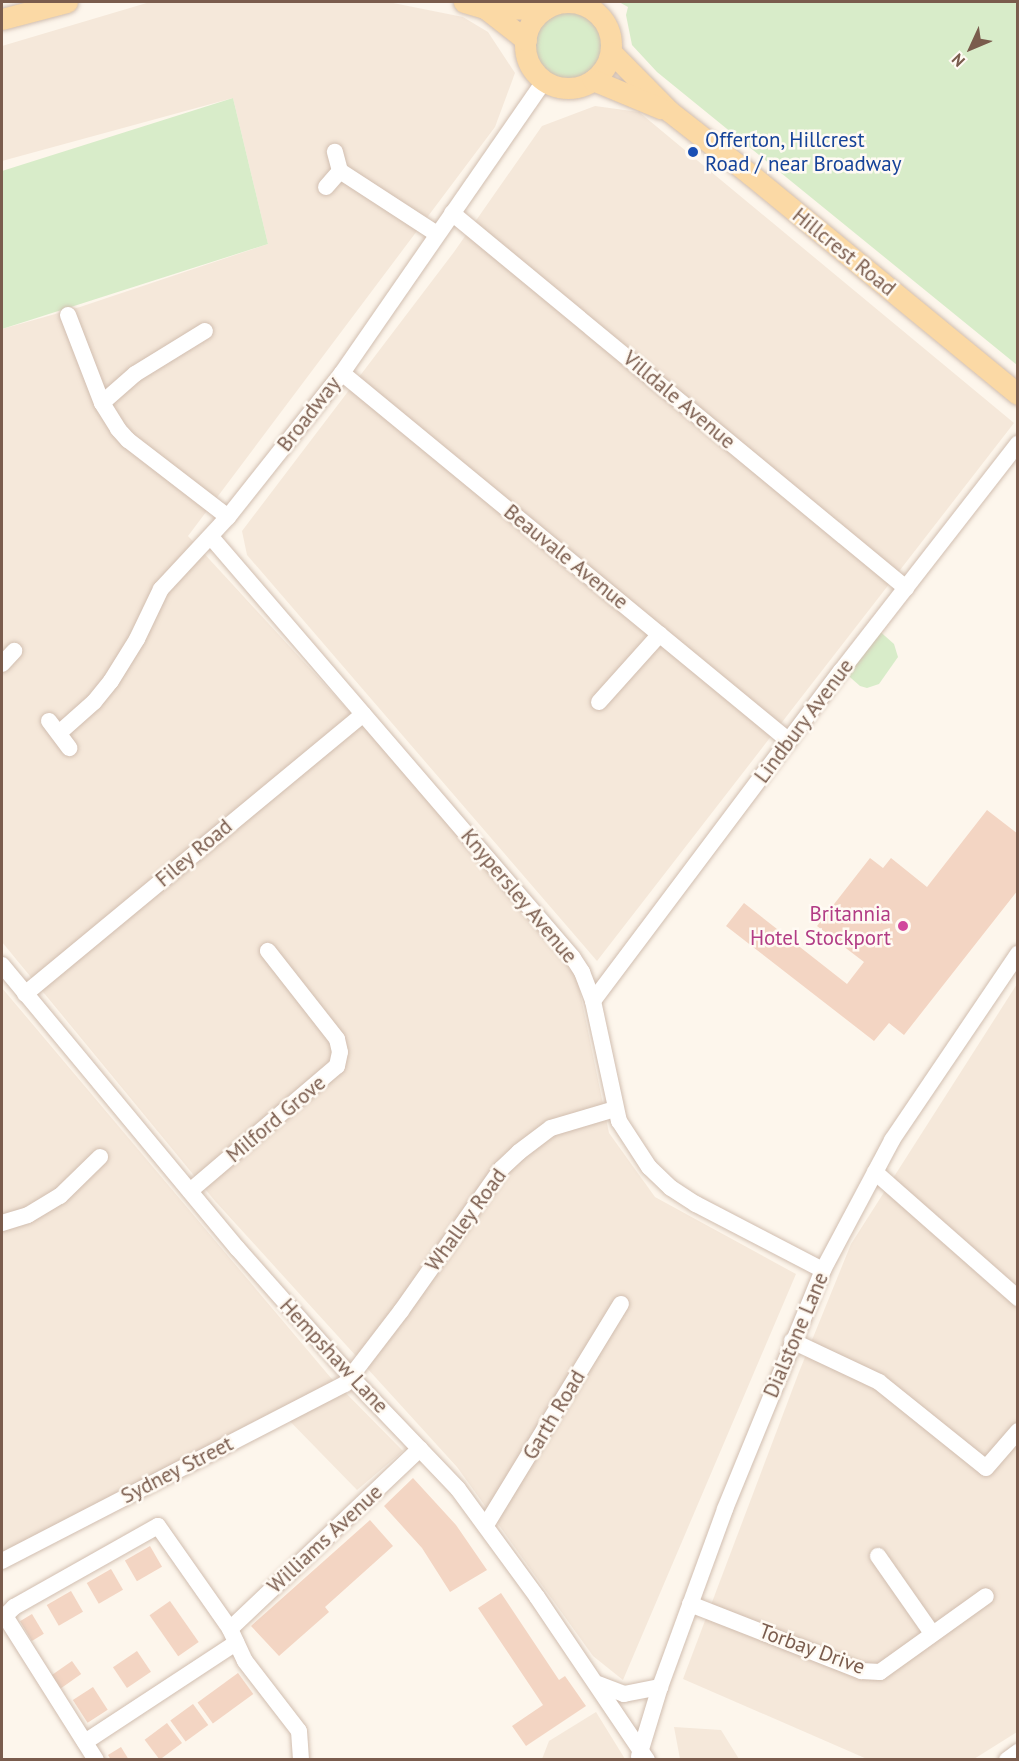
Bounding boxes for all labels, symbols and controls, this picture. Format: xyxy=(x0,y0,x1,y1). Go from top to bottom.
north arrow xyxy=(941,18,1001,78)
text: N xyxy=(947,50,969,71)
place label: Offerton, Hillcrest Road / near Broadway xyxy=(705,127,901,177)
marker: Offerton, Hillcrest Road / near Broadway xyxy=(686,145,700,159)
street label: Hillcrest Road xyxy=(787,203,901,301)
street label: Villdale Avenue xyxy=(617,346,741,454)
street label: Broadway xyxy=(272,372,346,456)
street label: Beauvale Avenue xyxy=(499,499,633,615)
street label: Lindbury Avenue xyxy=(749,654,859,788)
street label: Filey Road xyxy=(150,814,238,892)
street label: Knypersley Avenue xyxy=(455,823,583,969)
place label: Britannia Hotel Stockport xyxy=(750,901,891,951)
marker: Britannia Hotel Stockport xyxy=(896,919,910,933)
street label: Milford Grove xyxy=(221,1070,331,1168)
street label: Whalley Road xyxy=(420,1163,512,1277)
street label: Dialstone Lane xyxy=(758,1269,834,1401)
street label: Hempshaw Lane xyxy=(274,1293,394,1419)
street label: Garth Road xyxy=(518,1366,590,1464)
street label: Sydney Street xyxy=(117,1431,237,1509)
street label: Williams Avenue xyxy=(262,1479,388,1599)
street label: Torbay Drive xyxy=(755,1618,869,1680)

